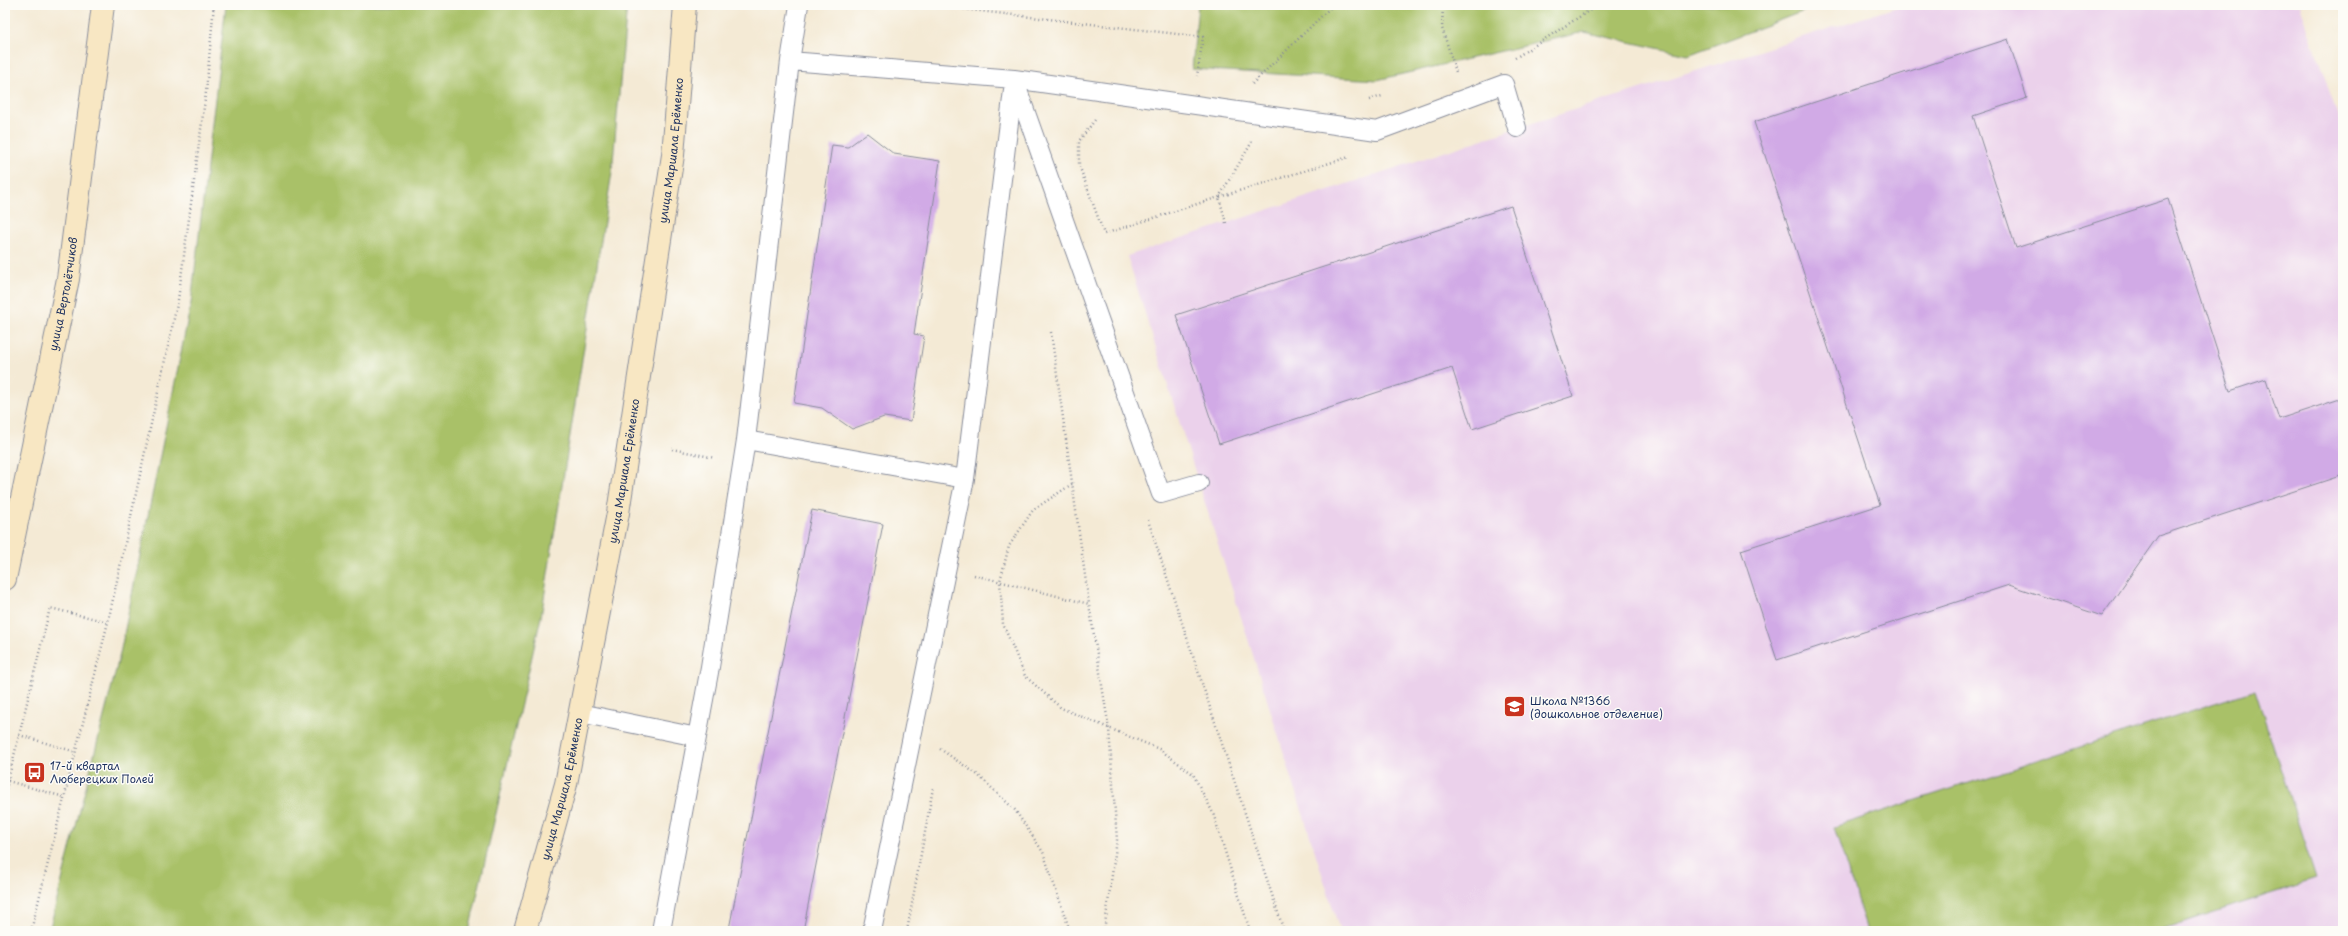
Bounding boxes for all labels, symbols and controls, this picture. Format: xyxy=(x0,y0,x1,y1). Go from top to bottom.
street label: улица Маршала Ерёменко xyxy=(654,77,687,224)
street label: улица Вертолётчиков xyxy=(44,236,81,352)
street label: улица Маршала Ерёменко xyxy=(603,397,643,545)
place label: Школа №1366 (дошкольное отделение) xyxy=(1530,692,1663,722)
school or university icon: Школа №1366 (дошкольное отделение) xyxy=(1501,694,1527,720)
street label: улица Маршала Ерёменко xyxy=(536,716,587,862)
place label: 17-й квартал Люберецких Полей xyxy=(50,757,154,787)
bus stop icon: 17-й квартал Люберецких Полей xyxy=(21,759,47,785)

